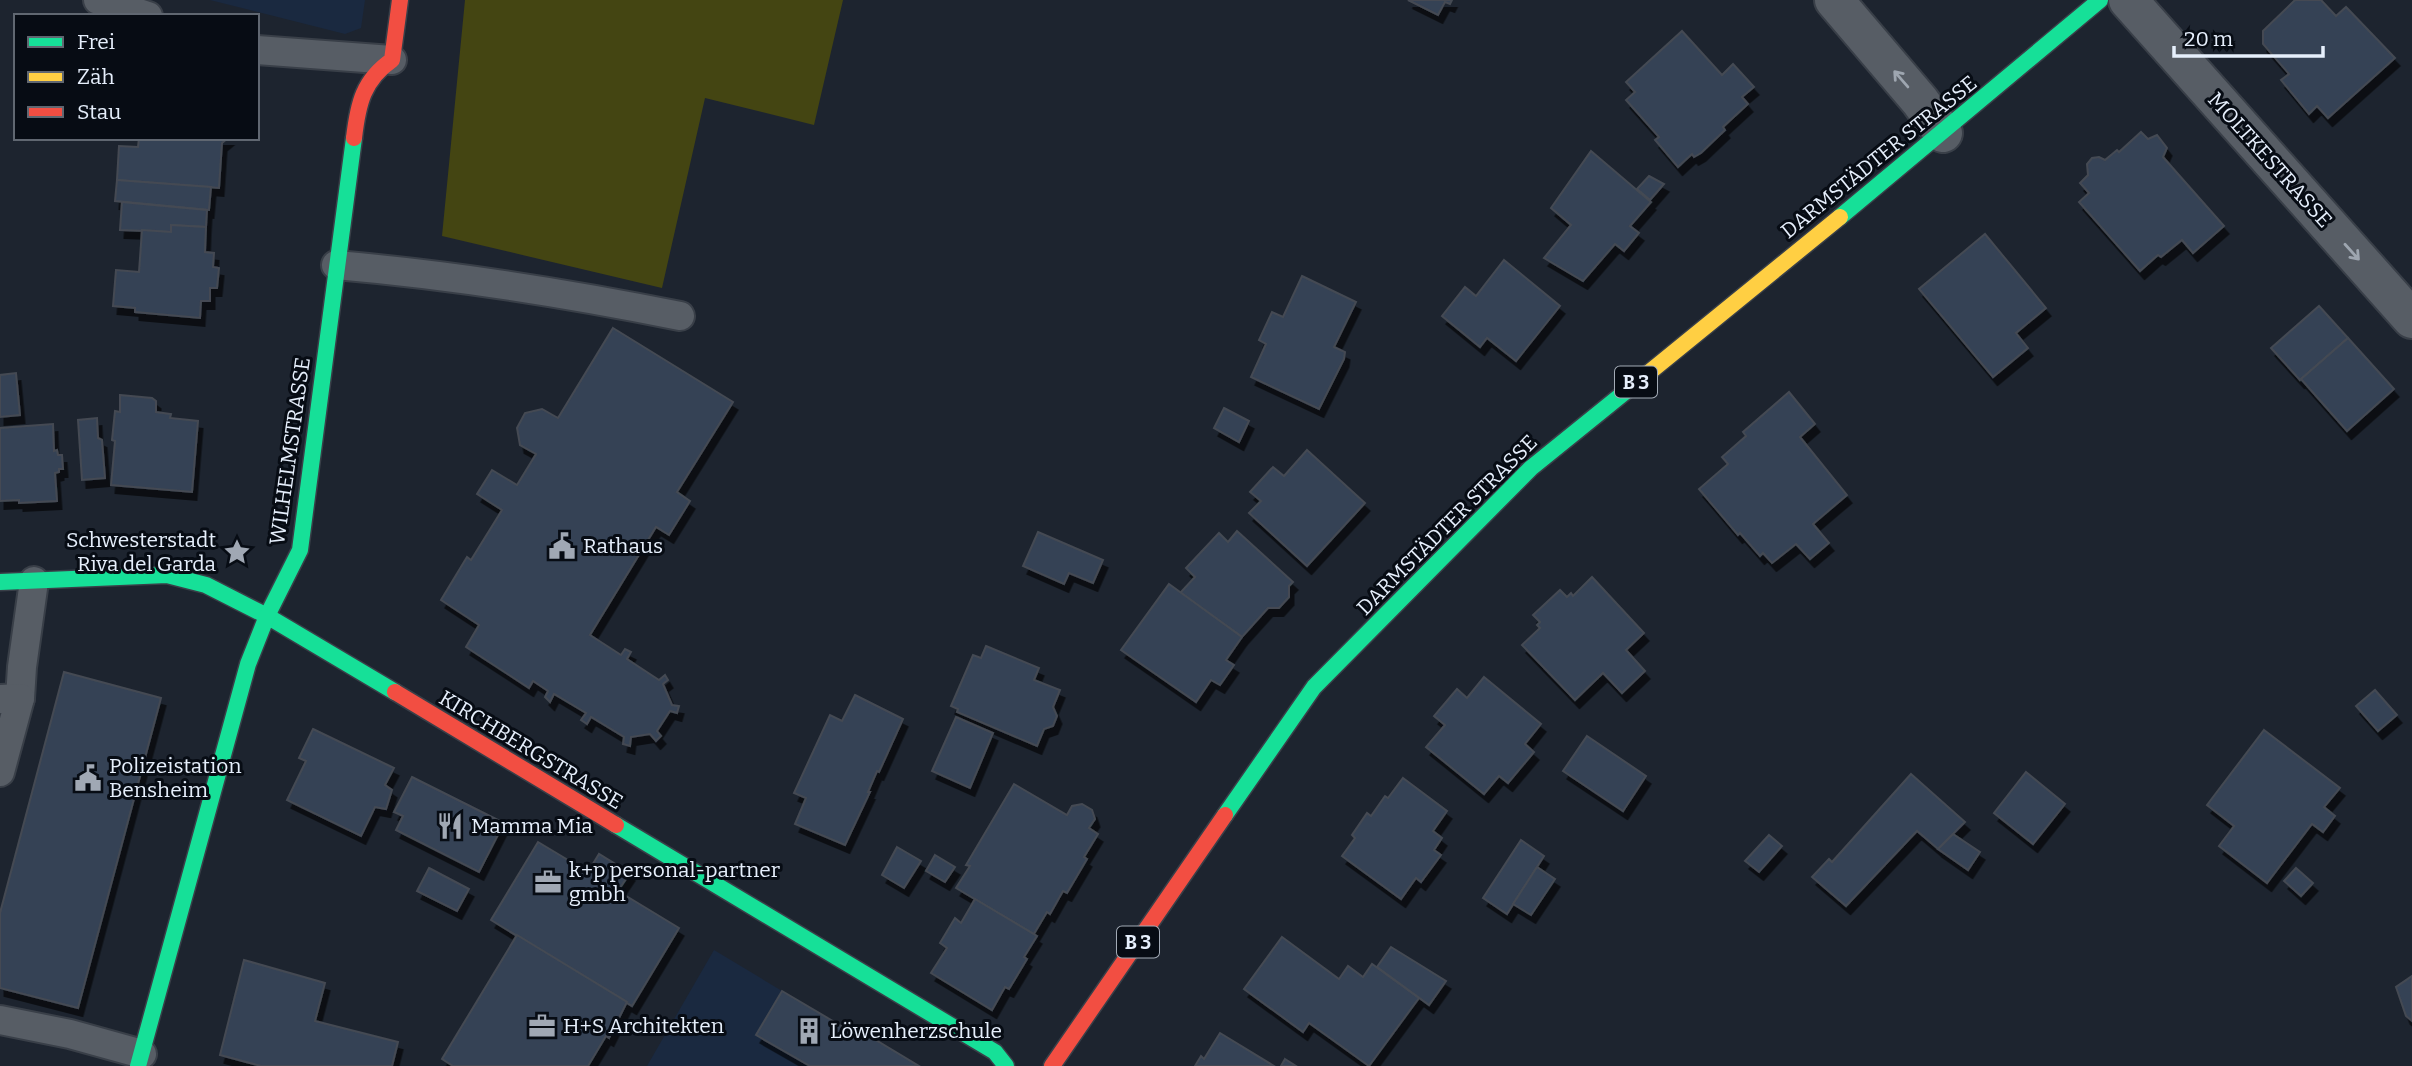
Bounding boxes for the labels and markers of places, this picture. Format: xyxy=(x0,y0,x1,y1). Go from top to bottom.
place label: Schwesterstadt Riva del Garda xyxy=(66,527,217,577)
public building icon: Rathaus xyxy=(547,531,577,561)
place label: Rathaus xyxy=(583,533,663,559)
place icon: Schwesterstadt Riva del Garda xyxy=(222,537,252,567)
place label: Polizeistation Bensheim xyxy=(109,753,242,803)
public building icon: Polizeistation Bensheim xyxy=(73,763,103,793)
restaurant icon: Mamma Mia xyxy=(435,811,465,841)
place label: Mamma Mia xyxy=(471,813,593,839)
place label: k+p personal-partner gmbh xyxy=(569,857,780,907)
office icon: k+p personal-partner gmbh xyxy=(533,867,563,897)
office icon: H+S Architekten xyxy=(527,1011,557,1041)
place label: H+S Architekten xyxy=(563,1013,724,1039)
building icon: Löwenherzschule xyxy=(794,1016,824,1046)
place label: Löwenherzschule xyxy=(830,1018,1002,1044)

